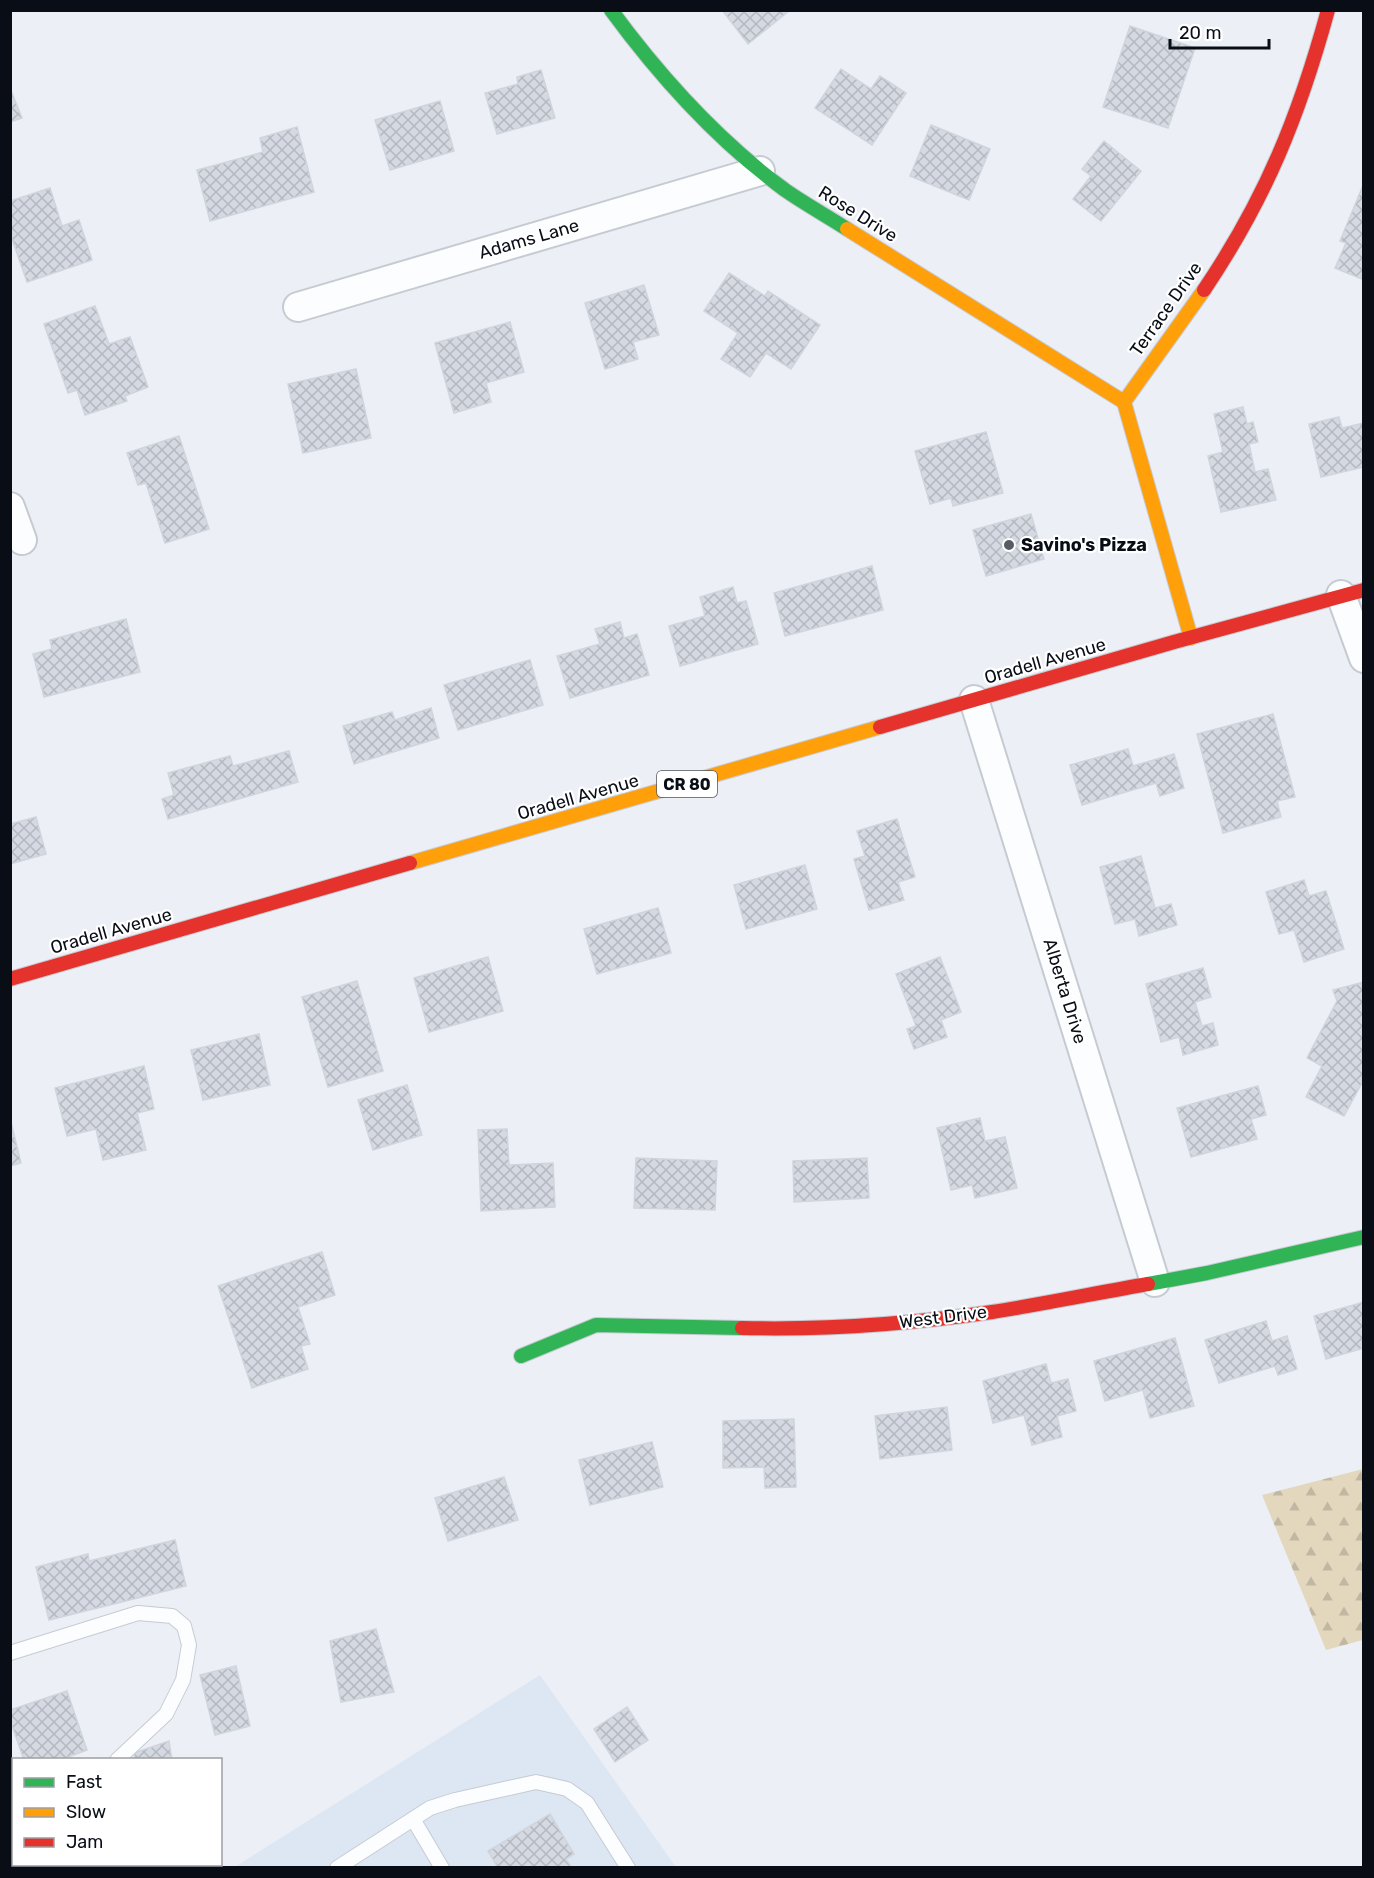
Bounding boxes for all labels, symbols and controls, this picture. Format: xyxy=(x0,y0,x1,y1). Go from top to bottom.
scale bar xyxy=(1170,12,1269,50)
text: 20 m xyxy=(1179,22,1221,44)
street label: Rose Drive xyxy=(814,181,902,247)
street label: Adams Lane xyxy=(476,214,582,264)
street label: Terrace Drive xyxy=(1125,258,1207,360)
place label: Savino's Pizza xyxy=(1021,534,1147,556)
marker: Savino's Pizza xyxy=(1002,538,1016,552)
street label: Oradell Avenue xyxy=(982,633,1108,689)
street label: Oradell Avenue xyxy=(515,769,641,825)
road number: CR 80 xyxy=(657,771,717,797)
street label: Oradell Avenue xyxy=(48,903,174,959)
street label: Alberta Drive xyxy=(1039,936,1091,1046)
street label: West Drive xyxy=(898,1301,988,1333)
legend xyxy=(12,1758,222,1866)
text: Fast xyxy=(66,1771,102,1793)
text: Slow xyxy=(66,1801,106,1823)
text: Jam xyxy=(66,1831,103,1853)

